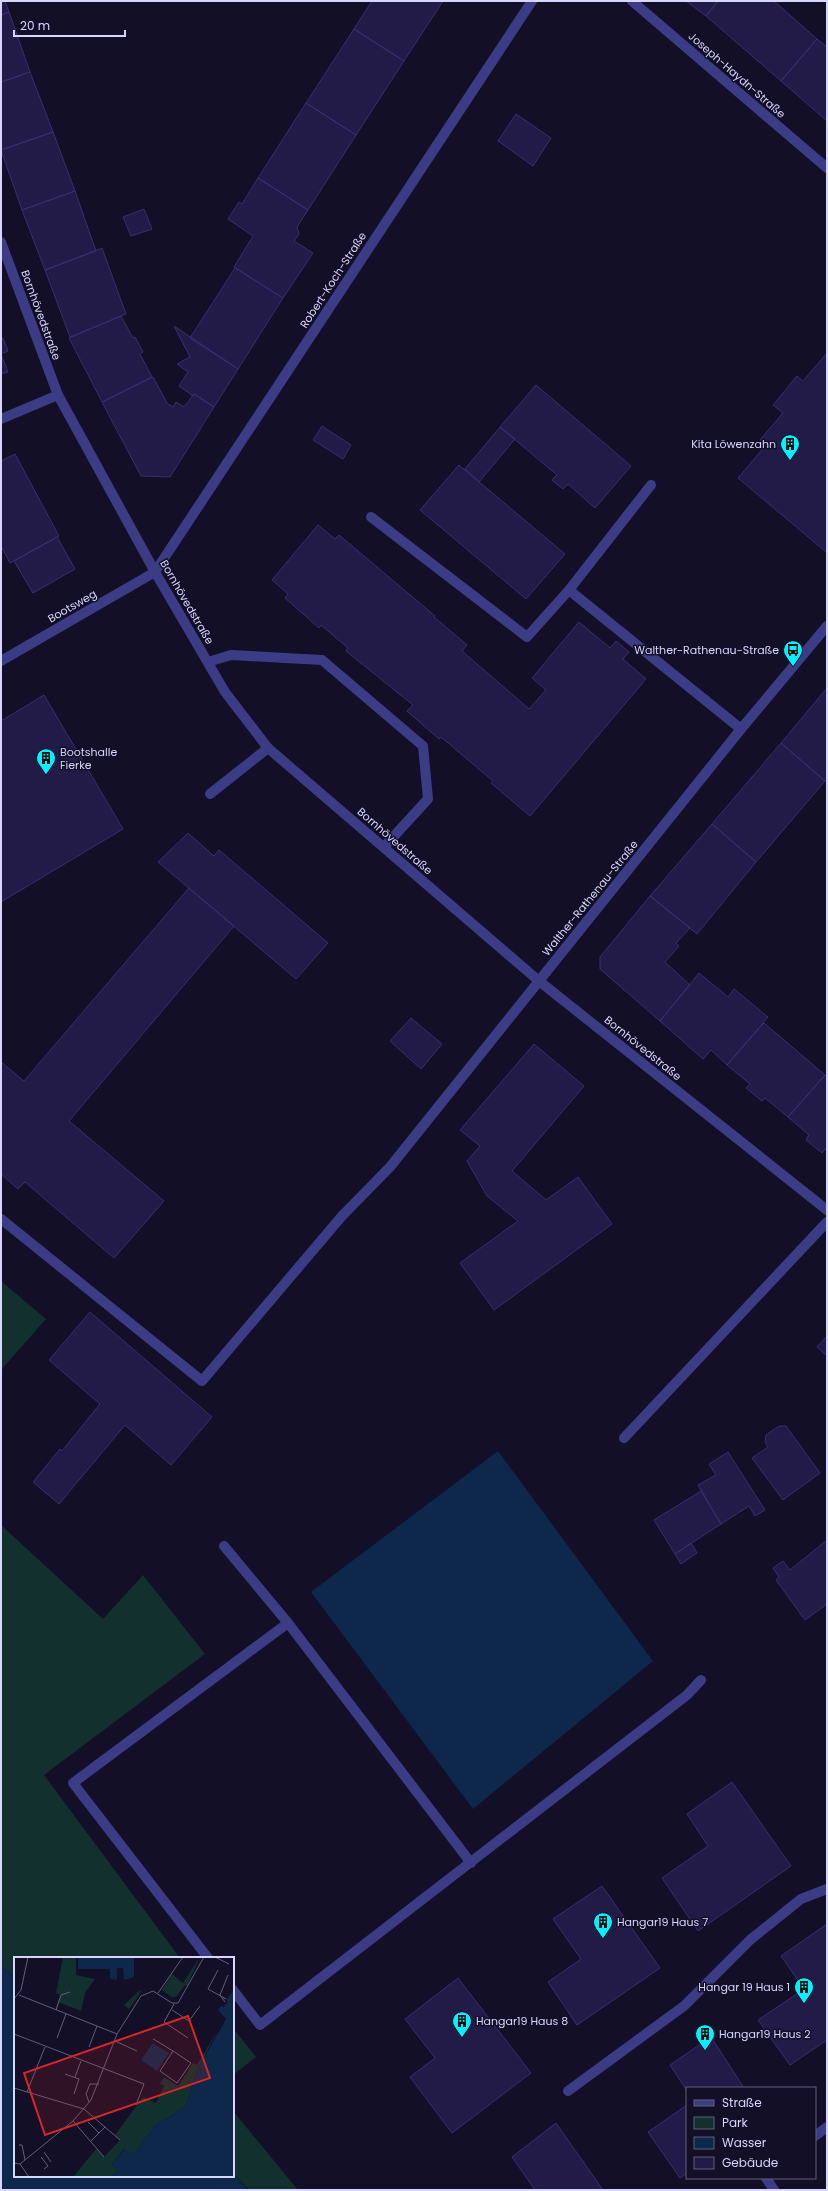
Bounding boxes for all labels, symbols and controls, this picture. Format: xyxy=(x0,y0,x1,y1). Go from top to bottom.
scale bar xyxy=(14,12,125,38)
text: 20 m xyxy=(20,17,50,34)
street label: Joseph-Haydn-Straße xyxy=(685,28,789,122)
street label: Robert-Koch-Straße xyxy=(296,229,370,331)
street label: Bornhövedstraße xyxy=(17,268,65,363)
building icon: Kita Löwenzahn xyxy=(779,433,801,461)
place label: Kita Löwenzahn xyxy=(691,436,776,452)
street label: Bornhövedstraße xyxy=(156,557,218,647)
street label: Bootsweg xyxy=(45,586,99,626)
bus stop icon: Walther-Rathenau-Straße xyxy=(782,639,804,667)
place label: Walther-Rathenau-Straße xyxy=(634,642,779,658)
place label: Bootshalle Fierke xyxy=(60,744,117,773)
building icon: Bootshalle Fierke xyxy=(35,747,57,775)
street label: Bornhövedstraße xyxy=(354,804,436,878)
street label: Walther-Rathenau-Straße xyxy=(538,837,642,959)
street label: Bornhövedstraße xyxy=(601,1012,685,1084)
building icon: Hangar19 Haus 7 xyxy=(592,1911,614,1939)
place label: Hangar19 Haus 7 xyxy=(617,1914,708,1930)
inset map xyxy=(14,1957,234,2177)
building icon: Hangar 19 Haus 1 xyxy=(793,1976,815,2004)
place label: Hangar 19 Haus 1 xyxy=(698,1979,790,1995)
building icon: Hangar19 Haus 8 xyxy=(451,2010,473,2038)
place label: Hangar19 Haus 8 xyxy=(476,2013,568,2029)
building icon: Hangar19 Haus 2 xyxy=(694,2023,716,2051)
place label: Hangar19 Haus 2 xyxy=(719,2026,811,2042)
legend xyxy=(686,2087,816,2179)
text: Straße xyxy=(722,2094,762,2111)
text: Park xyxy=(722,2114,749,2131)
text: Wasser xyxy=(722,2134,767,2151)
text: Gebäude xyxy=(722,2154,778,2171)

